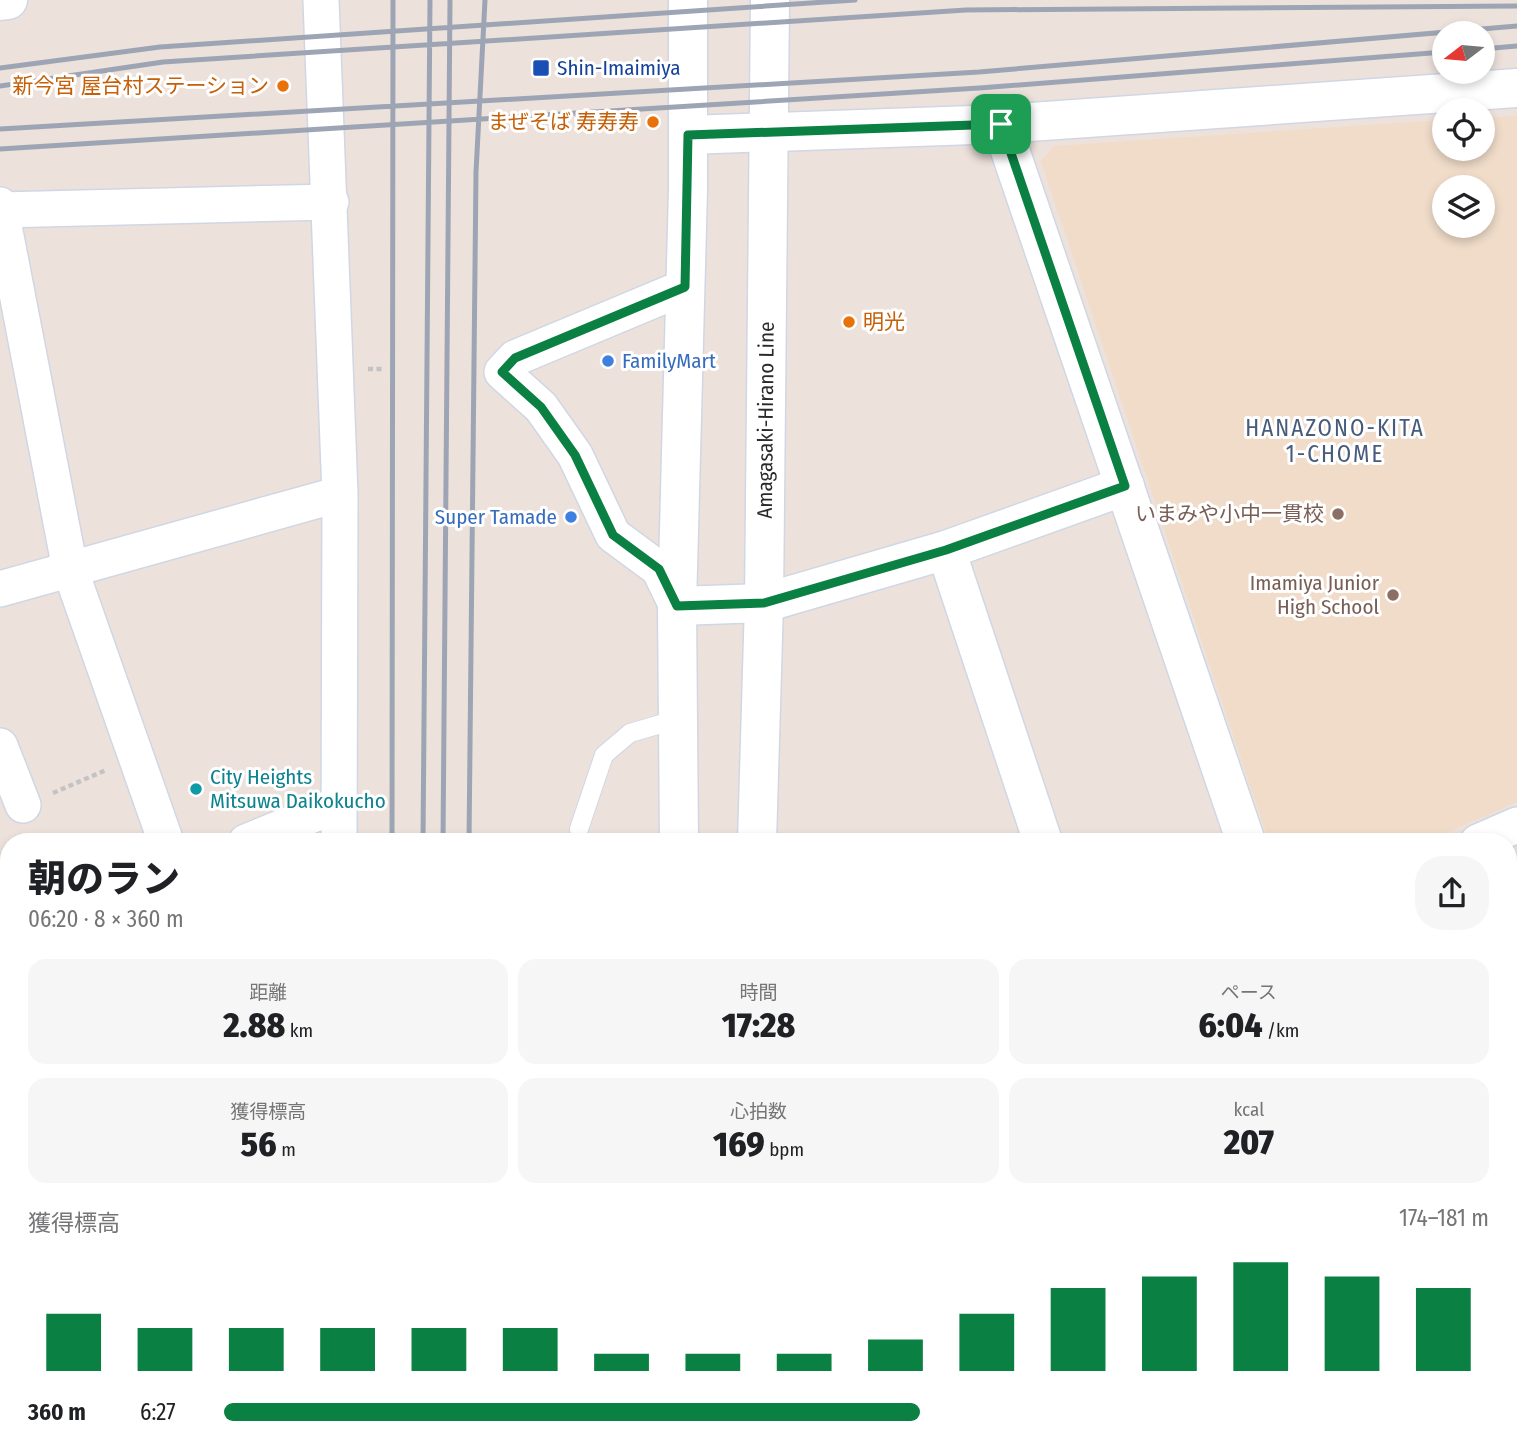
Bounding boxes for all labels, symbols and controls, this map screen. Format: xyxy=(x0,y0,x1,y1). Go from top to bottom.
north arrow xyxy=(1432,21,1494,84)
map controls xyxy=(1432,21,1495,238)
place label: Shin-Imaimiya xyxy=(557,55,681,81)
marker: Shin-Imaimiya xyxy=(531,58,551,78)
place label: 新今宮 屋台村ステーション xyxy=(12,73,269,99)
marker: 新今宮 屋台村ステーション xyxy=(275,78,291,94)
pin xyxy=(971,94,1031,154)
button: locate xyxy=(1432,98,1495,161)
icon: arrive xyxy=(982,105,1020,143)
place label: まぜそば 寿寿寿 xyxy=(488,109,639,135)
marker: まぜそば 寿寿寿 xyxy=(645,114,661,130)
button: layers xyxy=(1432,175,1495,238)
place label: 明光 xyxy=(863,309,905,335)
marker: 明光 xyxy=(841,314,857,330)
street label: Amagasaki-Hirano Line xyxy=(752,321,780,519)
place label: FamilyMart xyxy=(622,348,716,374)
marker: FamilyMart xyxy=(600,353,616,369)
district label: HANAZONO-KITA 1-CHOME xyxy=(1245,414,1425,468)
place label: いまみや小中一貫校 xyxy=(1135,501,1324,527)
place label: Super Tamade xyxy=(435,504,557,530)
marker: いまみや小中一貫校 xyxy=(1330,506,1346,522)
marker: Super Tamade xyxy=(563,509,579,525)
place label: Imamiya Junior High School xyxy=(1250,570,1380,620)
marker: Imamiya Junior High School xyxy=(1385,587,1401,603)
place label: City Heights Mitsuwa Daikokucho xyxy=(210,764,386,814)
marker: City Heights Mitsuwa Daikokucho xyxy=(188,781,204,797)
text: 朝のラン xyxy=(28,856,180,902)
button: share xyxy=(1415,856,1489,930)
text: 06:20 · 8 × 360 m xyxy=(28,905,184,933)
text: 距離 xyxy=(249,981,287,1004)
text: 時間 xyxy=(739,981,778,1004)
text: ペース xyxy=(1221,981,1277,1004)
text: 2.88 xyxy=(223,1004,285,1046)
text: 17:28 xyxy=(722,1004,795,1046)
text: 6:04 xyxy=(1198,1004,1263,1046)
text: km xyxy=(285,1019,313,1042)
text: /km xyxy=(1263,1019,1299,1042)
text: kcal xyxy=(1233,1098,1264,1121)
text: 獲得標高 xyxy=(230,1100,306,1123)
text: 心拍数 xyxy=(730,1100,787,1123)
text: 207 xyxy=(1224,1121,1274,1163)
text: 56 xyxy=(241,1123,277,1165)
text: 169 xyxy=(713,1123,765,1165)
text: m xyxy=(277,1138,296,1161)
text: bpm xyxy=(765,1138,804,1161)
text: 174–181 m xyxy=(1399,1204,1489,1232)
text: 獲得標高 xyxy=(28,1209,120,1237)
text: 360 m xyxy=(28,1398,86,1426)
text: 6:27 xyxy=(140,1398,176,1426)

